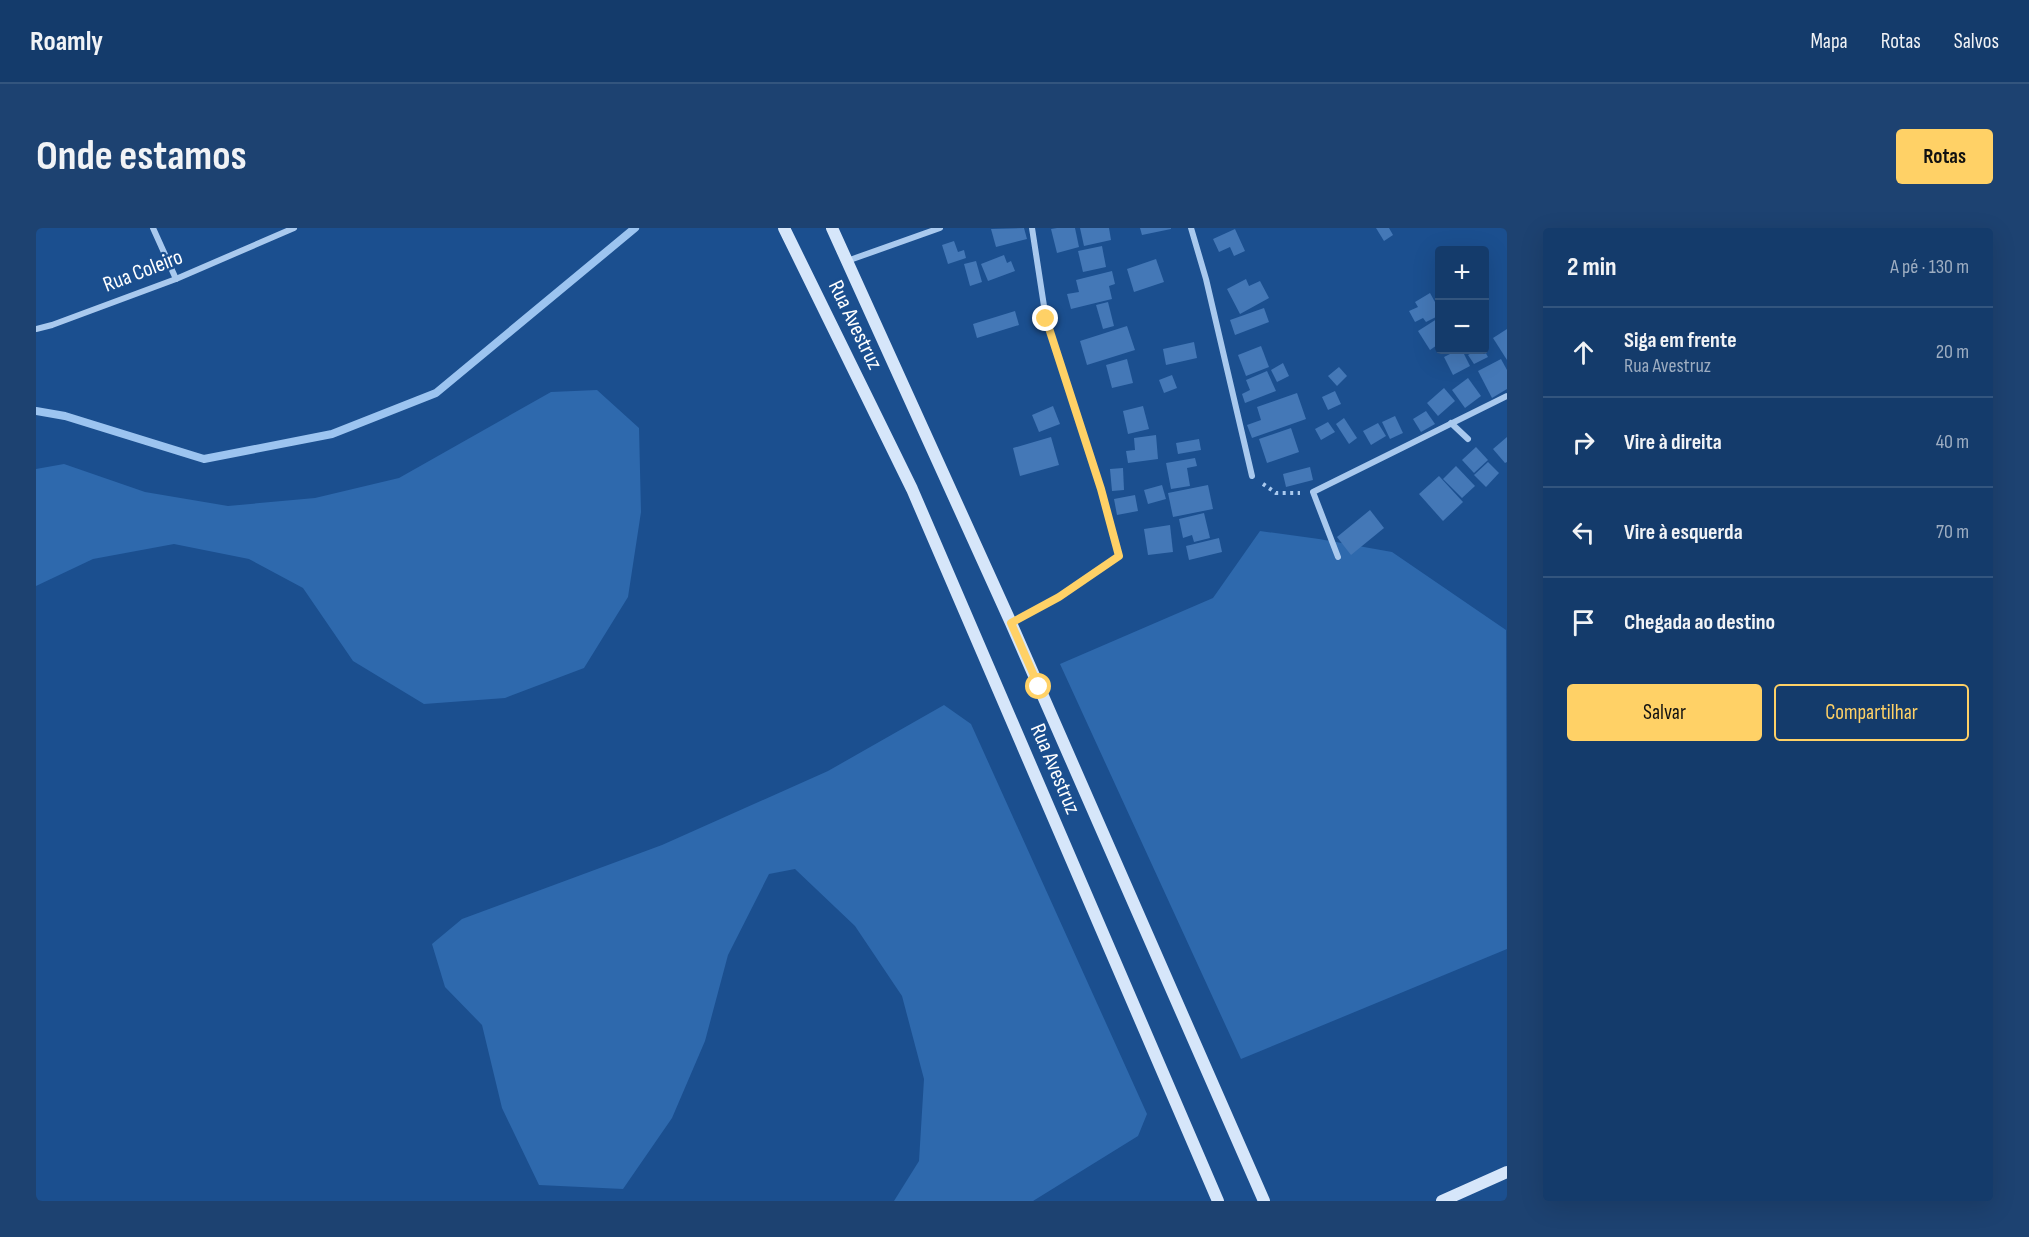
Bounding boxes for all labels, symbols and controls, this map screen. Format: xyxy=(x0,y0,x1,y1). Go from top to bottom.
text: Roamly xyxy=(30,25,103,58)
text: Mapa xyxy=(1810,29,1848,54)
text: Rotas xyxy=(1881,29,1921,54)
text: Salvos xyxy=(1954,29,1999,54)
button: Rotas xyxy=(1896,129,1993,184)
text: Onde estamos xyxy=(36,131,247,182)
street label: Rua Coleiro xyxy=(99,244,187,298)
map controls xyxy=(1435,246,1489,354)
button: + xyxy=(1435,246,1489,300)
text: 2 min xyxy=(1567,252,1617,283)
text: A pé · 130 m xyxy=(1890,255,1969,279)
street label: Rua Avestruz xyxy=(822,276,888,374)
button: − xyxy=(1435,300,1489,354)
route end xyxy=(1032,305,1058,331)
text: Siga em frente xyxy=(1624,327,1737,354)
icon: ahead xyxy=(1567,336,1600,369)
text: 20 m xyxy=(1936,340,1969,364)
text: Rua Avestruz xyxy=(1624,354,1711,378)
icon: right xyxy=(1567,426,1600,459)
text: Vire à direita xyxy=(1624,429,1722,456)
text: 40 m xyxy=(1936,430,1969,454)
icon: left xyxy=(1567,516,1600,549)
text: Vire à esquerda xyxy=(1624,519,1743,546)
text: 70 m xyxy=(1936,520,1969,544)
icon: arrive xyxy=(1567,606,1600,639)
text: Chegada ao destino xyxy=(1624,609,1775,636)
route start xyxy=(1025,673,1051,699)
button: Salvar xyxy=(1567,684,1762,741)
button: Compartilhar xyxy=(1774,684,1969,741)
street label: Rua Avestruz xyxy=(1024,720,1086,818)

